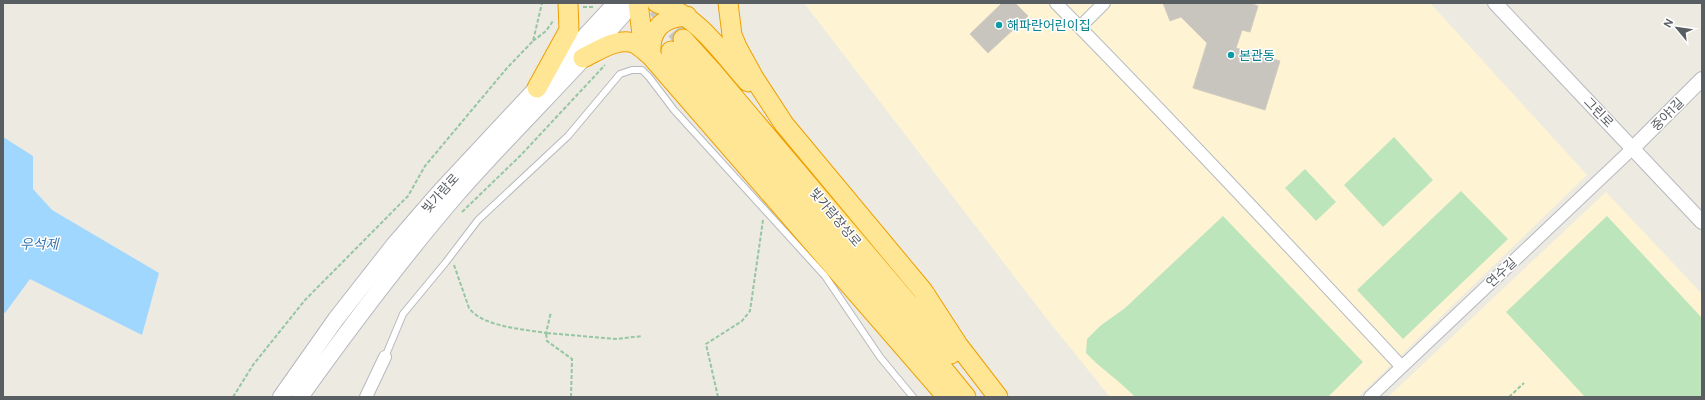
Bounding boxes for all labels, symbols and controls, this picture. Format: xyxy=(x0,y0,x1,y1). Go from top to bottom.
north arrow xyxy=(1657,8,1697,48)
text: N xyxy=(1660,16,1676,30)
place label: 해파란어린이집 xyxy=(1007,17,1091,34)
marker: 해파란어린이집 xyxy=(994,20,1004,30)
place label: 본관동 xyxy=(1239,47,1275,64)
marker: 본관동 xyxy=(1226,50,1236,60)
street label: 그린로 xyxy=(1580,94,1617,131)
street label: 중야1길 xyxy=(1647,94,1687,134)
street label: 빛가람로 xyxy=(418,170,463,217)
street label: 빛가람장성로 xyxy=(806,184,865,250)
water label: 우석제 xyxy=(20,235,60,253)
street label: 연수길 xyxy=(1482,254,1520,291)

